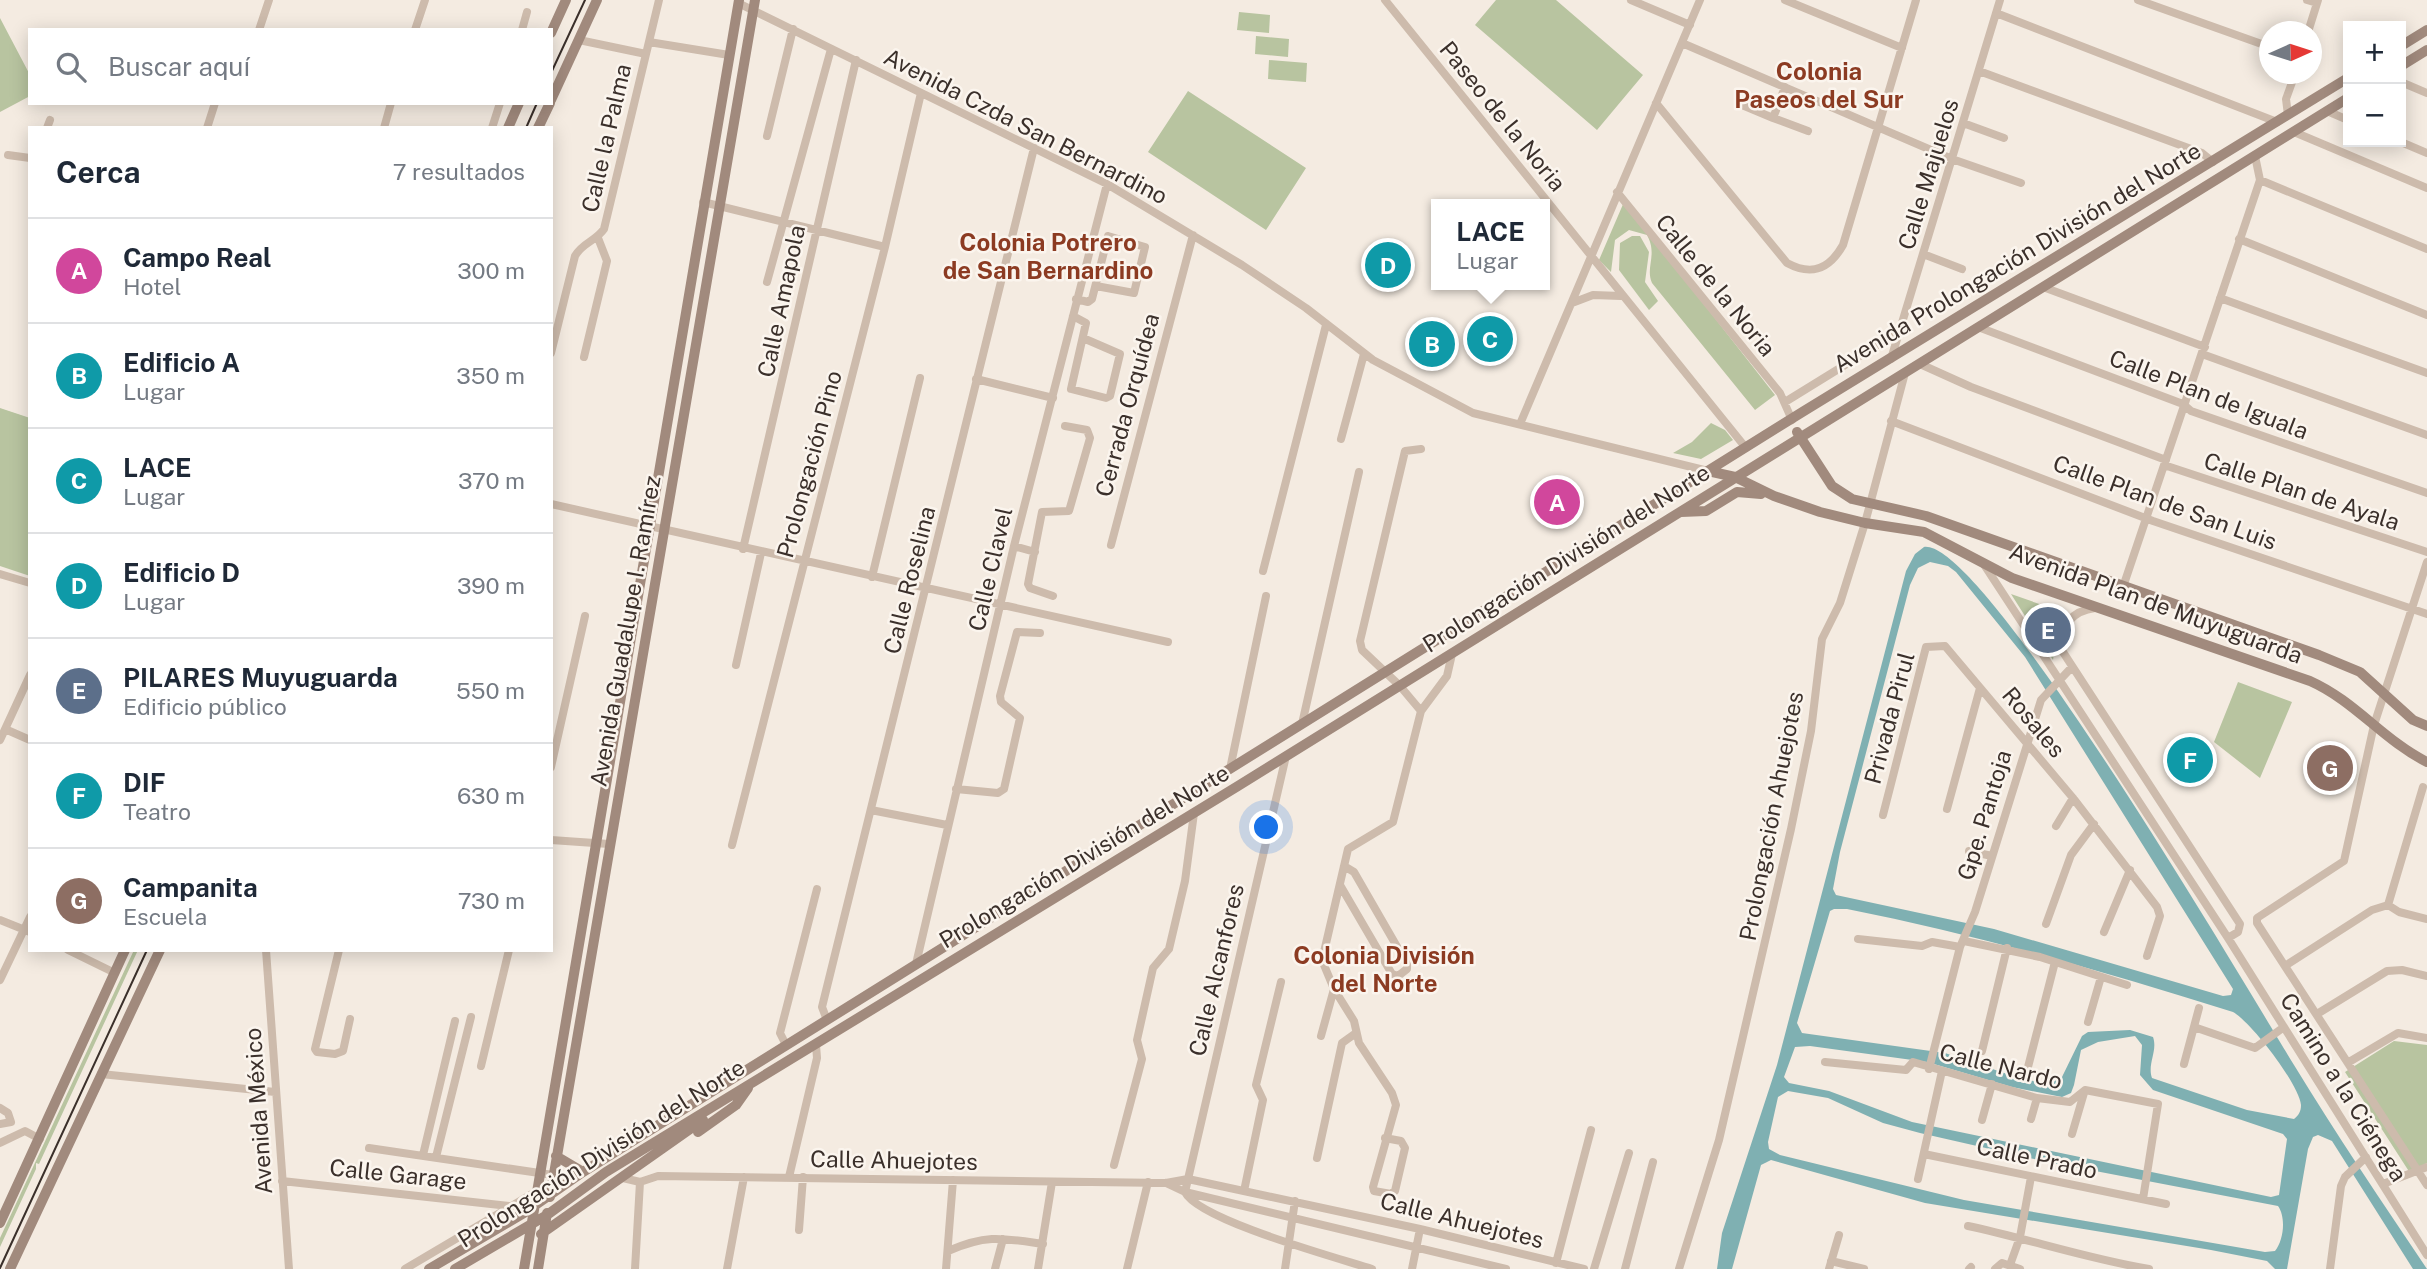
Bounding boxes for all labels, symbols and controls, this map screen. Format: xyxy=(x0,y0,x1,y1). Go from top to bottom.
north arrow xyxy=(2259,21,2322,84)
map controls xyxy=(2343,21,2406,147)
button: + xyxy=(2343,21,2406,84)
search box xyxy=(28,28,553,105)
street label: Paseo de la Noria xyxy=(1434,36,1572,196)
street label: Avenida Czda San Bernardino xyxy=(880,43,1172,209)
icon: search xyxy=(52,48,90,86)
text: Buscar aquí xyxy=(108,51,250,82)
district label: Colonia Paseos del Sur xyxy=(1734,57,1904,113)
street label: Calle la Palma xyxy=(576,61,636,215)
button: − xyxy=(2343,84,2406,147)
street label: Calle Majuelos xyxy=(1892,95,1964,253)
street label: Avenida Prolongación División del Norte xyxy=(1828,136,2206,378)
text: Cerca xyxy=(56,154,141,190)
text: 7 resultados xyxy=(393,158,525,185)
popup xyxy=(1431,199,1550,290)
street label: Calle de la Noria xyxy=(1651,209,1781,361)
text: LACE xyxy=(1456,216,1525,247)
street label: Calle Amapola xyxy=(752,222,810,380)
district label: Colonia Potrero de San Bernardino xyxy=(943,228,1153,284)
pin: D xyxy=(1365,239,1411,291)
text: Campo Real xyxy=(123,242,272,273)
text: Lugar xyxy=(1456,247,1519,274)
text: A xyxy=(71,257,87,284)
text: 300 m xyxy=(457,257,525,284)
text: Hotel xyxy=(123,273,182,300)
street label: Cerrada Orquídea xyxy=(1090,310,1164,500)
pin: C xyxy=(1467,313,1513,365)
pin: B xyxy=(1409,318,1455,370)
street label: Calle Plan de Iguala xyxy=(2106,344,2312,444)
text: Edificio A xyxy=(123,347,240,378)
text: B xyxy=(71,362,87,389)
text: 350 m xyxy=(456,362,525,389)
street label: Prolongación Pino xyxy=(771,368,847,560)
text: Lugar xyxy=(123,378,185,405)
street label: Calle Plan de Ayala xyxy=(2201,447,2403,535)
street label: Calle Plan de San Luis xyxy=(2050,449,2280,555)
text: LACE xyxy=(123,452,192,483)
street label: Prolongación División del Norte xyxy=(1417,458,1715,658)
text: C xyxy=(71,467,87,494)
text: 370 m xyxy=(458,467,525,494)
street label: Avenida Guadalupe I. Ramírez xyxy=(584,473,666,789)
pin: A xyxy=(1534,476,1580,528)
text: Lugar xyxy=(123,483,185,510)
street label: Calle Roselina xyxy=(878,503,940,657)
street label: Calle Clavel xyxy=(963,504,1017,634)
street label: Avenida Plan de Muyuguarda xyxy=(2006,537,2306,669)
text: Edificio D xyxy=(123,557,240,588)
text: D xyxy=(71,572,87,599)
text: 390 m xyxy=(457,572,525,599)
text: Lugar xyxy=(123,588,185,615)
pin: E xyxy=(2025,604,2071,656)
street label: Privada Pirul xyxy=(1858,649,1920,787)
text: PILARES Muyuguarda xyxy=(123,662,398,693)
text: E xyxy=(72,677,86,704)
text: 550 m xyxy=(456,677,525,704)
street label: Rosales xyxy=(1997,681,2071,763)
street label: Prolongación Ahuejotes xyxy=(1734,689,1808,943)
text: Edificio público xyxy=(123,693,287,720)
pin: F xyxy=(2167,734,2213,786)
pin: G xyxy=(2307,742,2353,794)
street label: Gpe. Pantoja xyxy=(1951,747,2017,883)
street label: Prolongación División del Norte xyxy=(934,759,1234,953)
text: DIF xyxy=(123,767,166,798)
text: F xyxy=(72,782,86,809)
text: 630 m xyxy=(457,782,525,809)
text: Teatro xyxy=(123,798,191,825)
your location xyxy=(1249,810,1283,844)
text: Campanita xyxy=(123,872,258,903)
street label: Calle Alcanfores xyxy=(1183,881,1249,1059)
text: G xyxy=(70,887,88,914)
text: 730 m xyxy=(458,887,525,914)
text: Escuela xyxy=(123,903,207,930)
district label: Colonia División del Norte xyxy=(1293,941,1475,997)
street label: Camino a la Ciénega xyxy=(2275,988,2413,1186)
street label: Avenida México xyxy=(239,1027,277,1195)
street label: Calle Nardo xyxy=(1937,1038,2065,1094)
street label: Prolongación División del Norte xyxy=(452,1053,750,1253)
street label: Calle Prado xyxy=(1974,1132,2100,1184)
street label: Calle Ahuejotes xyxy=(810,1145,978,1175)
street label: Calle Garage xyxy=(328,1153,468,1195)
street label: Calle Ahuejotes xyxy=(1377,1187,1547,1253)

